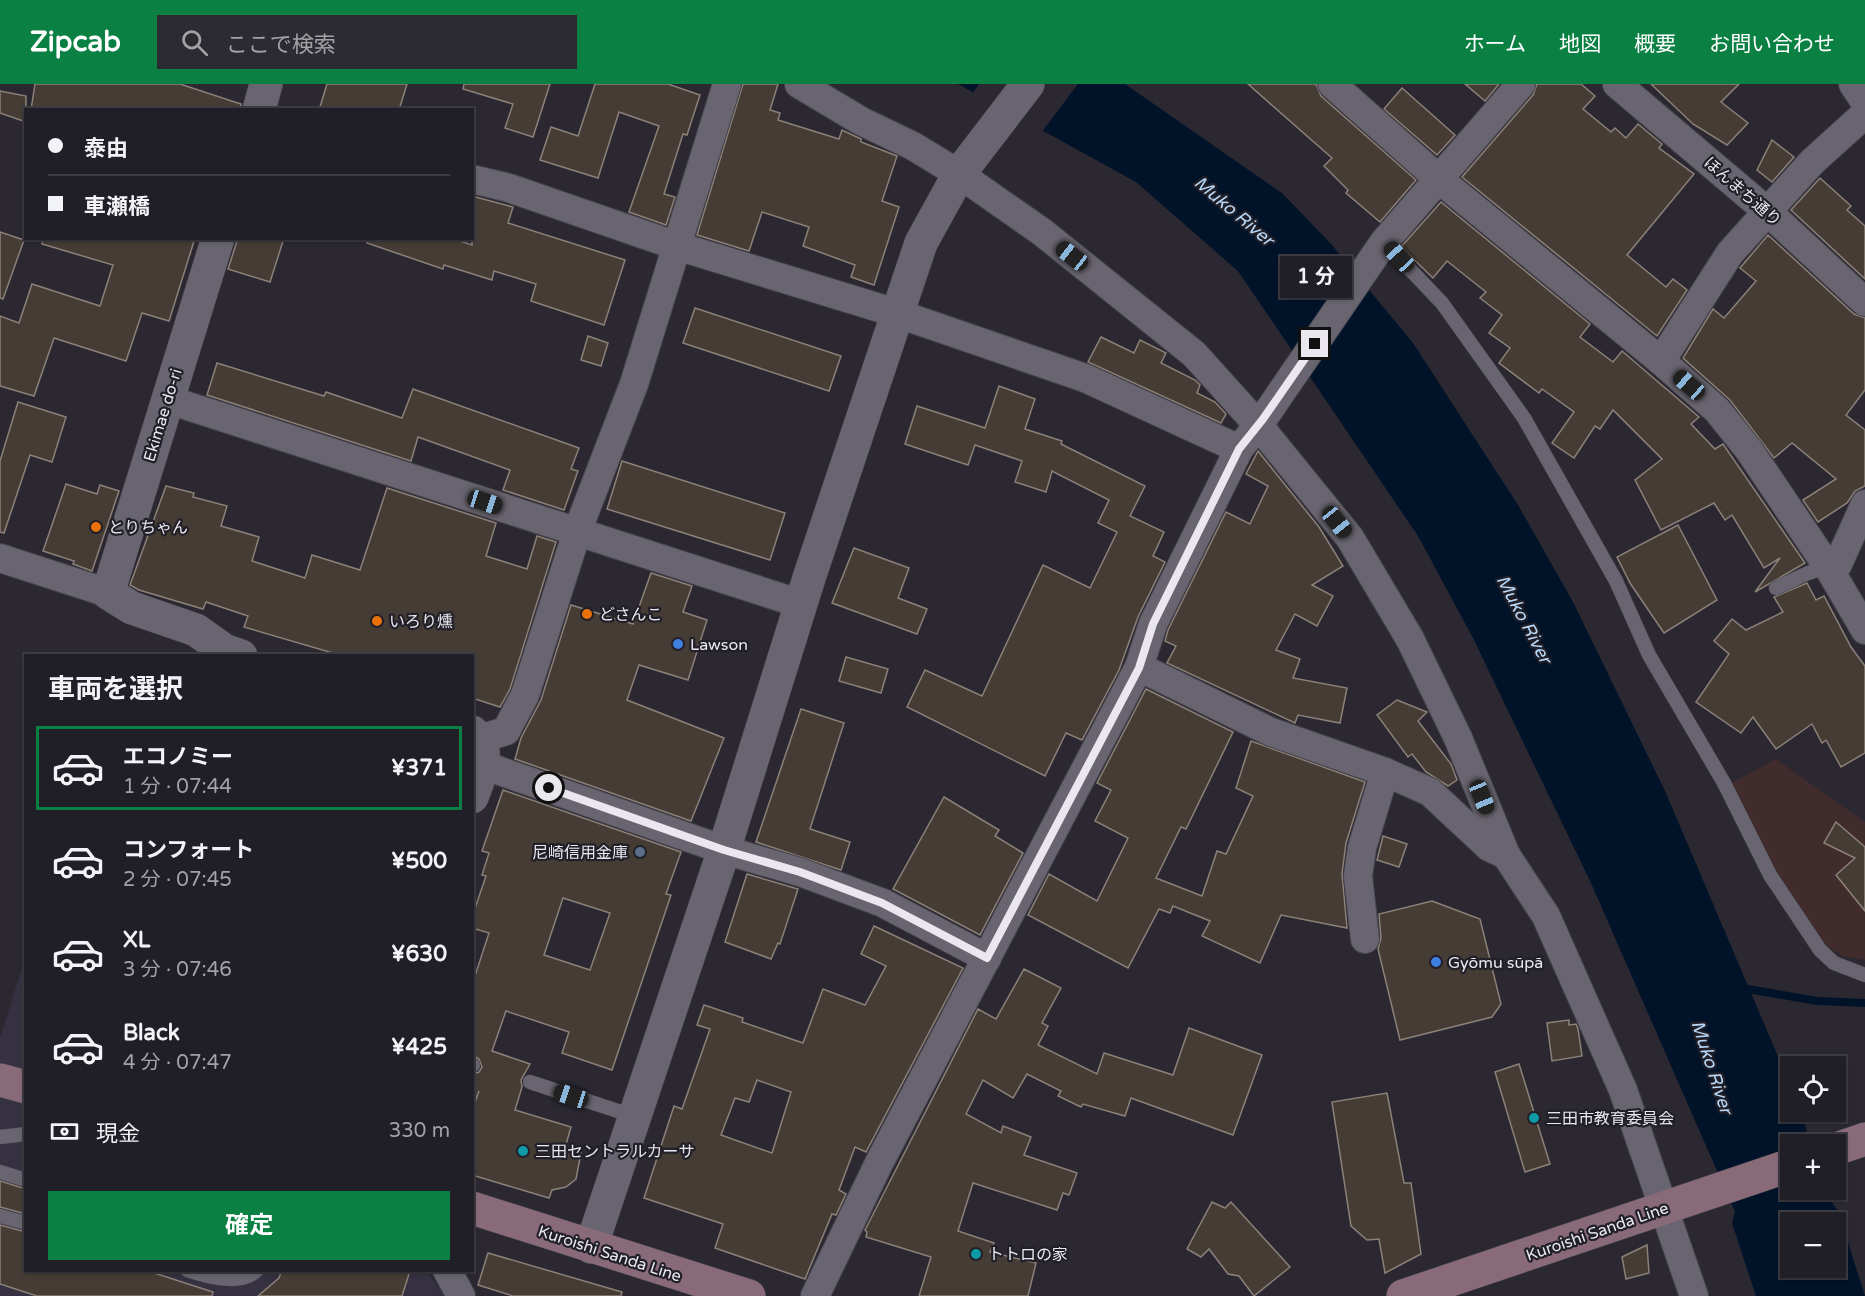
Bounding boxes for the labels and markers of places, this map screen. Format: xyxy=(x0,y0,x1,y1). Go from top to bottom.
place label: とりちゃん xyxy=(108,518,188,538)
marker: とりちゃん xyxy=(89,520,103,534)
place label: どさんこ xyxy=(599,605,663,625)
marker: どさんこ xyxy=(580,607,594,621)
place label: いろり燻 xyxy=(389,612,453,632)
marker: いろり燻 xyxy=(370,614,384,628)
place label: Lawson xyxy=(690,635,748,655)
marker: Lawson xyxy=(671,637,685,651)
place label: 尼崎信用金庫 xyxy=(532,843,628,863)
marker: 尼崎信用金庫 xyxy=(633,845,647,859)
place label: Gyōmu sūpā xyxy=(1448,953,1543,973)
marker: Gyōmu sūpā xyxy=(1429,955,1443,969)
place label: 三田市教育委員会 xyxy=(1546,1109,1674,1129)
marker: 三田市教育委員会 xyxy=(1527,1111,1541,1125)
place label: 三田セントラルカーサ xyxy=(535,1142,694,1162)
marker: 三田セントラルカーサ xyxy=(516,1144,530,1158)
place label: トトロの家 xyxy=(988,1245,1068,1265)
marker: トトロの家 xyxy=(969,1247,983,1261)

